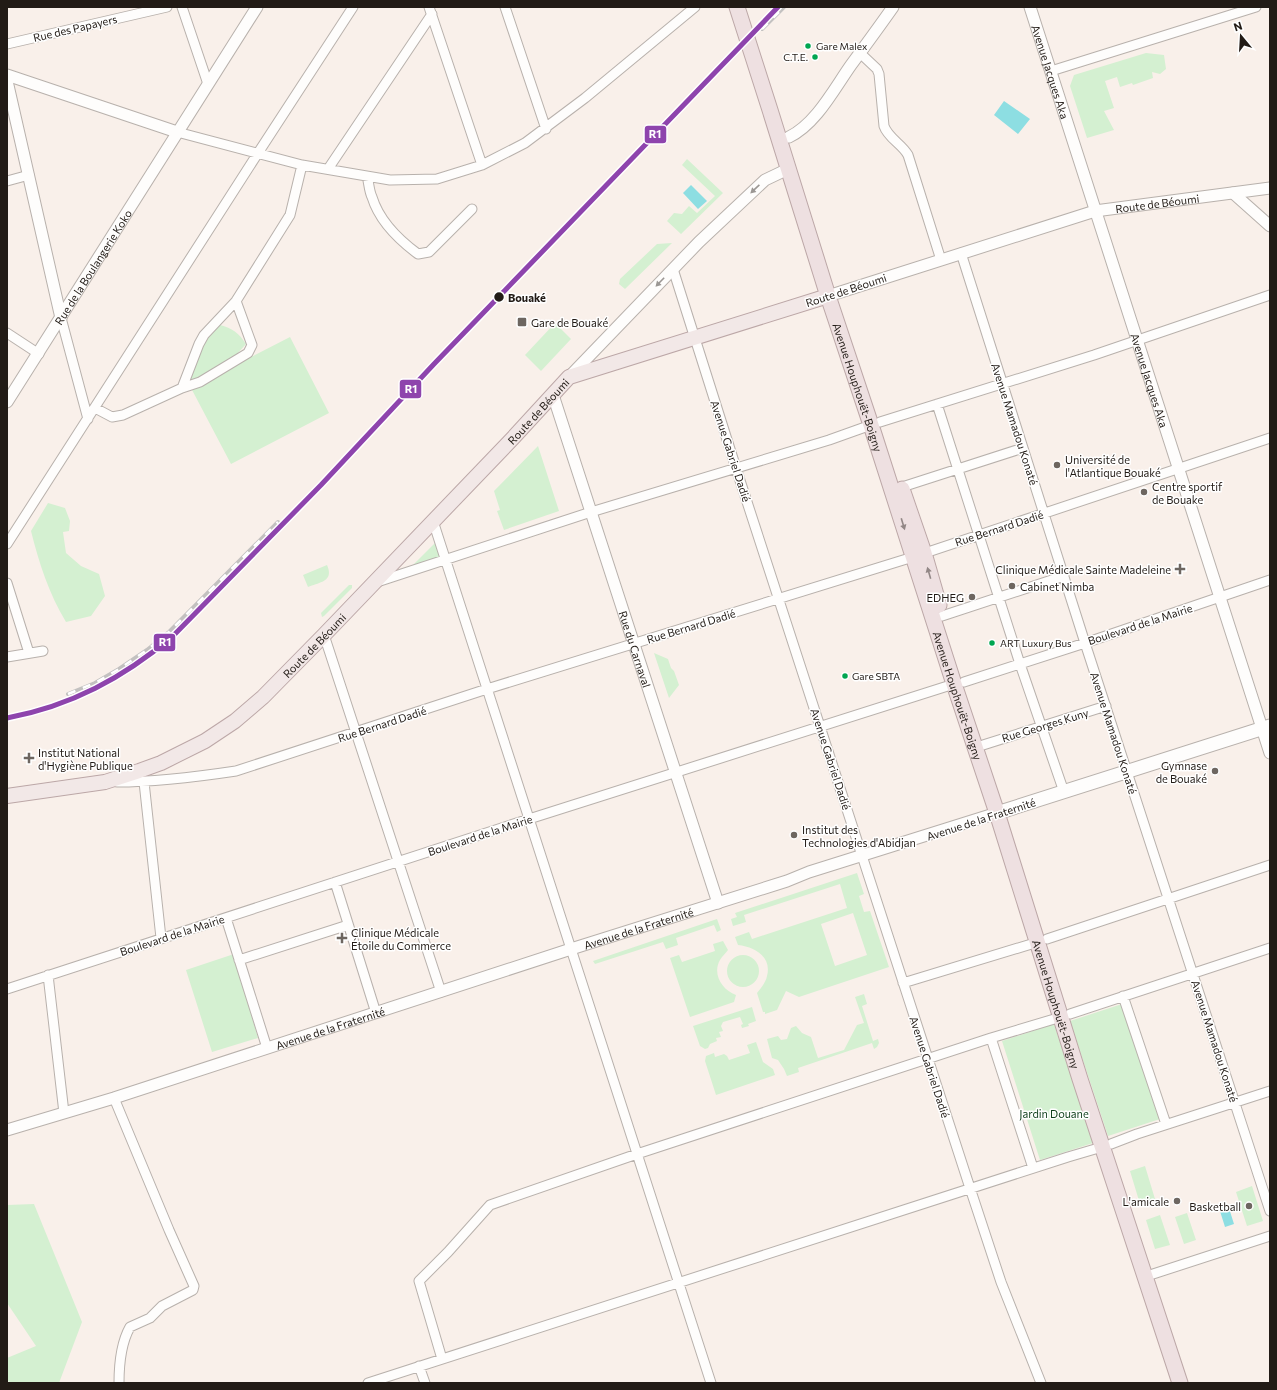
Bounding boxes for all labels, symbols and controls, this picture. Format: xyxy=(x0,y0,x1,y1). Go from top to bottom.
street label: Rue des Papayers xyxy=(32,12,118,44)
north arrow xyxy=(1221,16,1261,56)
text: N xyxy=(1232,19,1244,33)
street label: Avenue Jacques Aka xyxy=(1030,23,1072,120)
place label: Gare Malex xyxy=(816,40,868,52)
marker: Gare Malex xyxy=(803,41,813,51)
place label: C.T.E. xyxy=(783,51,808,63)
marker: C.T.E. xyxy=(810,52,820,62)
line badge: R1 xyxy=(644,125,667,144)
text: R1 xyxy=(649,127,661,140)
one-way arrow xyxy=(750,184,760,194)
street label: Route de Béoumi xyxy=(1115,191,1200,215)
street label: Rue de la Boulangerie Koko xyxy=(51,206,134,327)
street label: Route de Béoumi xyxy=(804,271,888,309)
one-way arrow xyxy=(656,277,665,287)
marker: Bouaké xyxy=(492,290,506,304)
place label: Bouaké xyxy=(508,291,546,304)
marker: Gare de Bouaké xyxy=(516,316,528,328)
place label: Gare de Bouaké xyxy=(531,316,608,329)
street label: Avenue Houphouët-Boigny xyxy=(831,321,886,453)
street label: Avenue Jacques Aka xyxy=(1129,331,1171,429)
street label: Avenue Mamadou Konaté xyxy=(989,361,1041,487)
street label: Route de Béoumi xyxy=(505,375,571,446)
line badge: R1 xyxy=(399,379,422,399)
text: R1 xyxy=(405,382,417,395)
street label: Avenue Gabriel Dadié xyxy=(708,399,754,504)
place label: Université de l'Atlantique Bouaké xyxy=(1065,453,1161,479)
marker: Université de l'Atlantique Bouaké xyxy=(1052,460,1062,470)
place label: Centre sportif de Bouake xyxy=(1152,480,1223,506)
marker: Centre sportif de Bouake xyxy=(1139,487,1149,497)
street label: Rue Bernard Dadié xyxy=(953,508,1045,548)
one-way arrow xyxy=(900,518,906,530)
place label: Clinique Médicale Sainte Madeleine xyxy=(995,563,1171,576)
marker: Clinique Médicale Sainte Madeleine xyxy=(1174,563,1186,575)
one-way arrow xyxy=(926,566,932,578)
place label: Cabinet Nimba xyxy=(1020,580,1094,593)
marker: Cabinet Nimba xyxy=(1007,581,1017,591)
place label: EDHEG xyxy=(927,591,964,604)
marker: EDHEG xyxy=(967,592,977,602)
street label: Boulevard de la Mairie xyxy=(1086,601,1194,647)
street label: Rue Bernard Dadié xyxy=(645,606,737,646)
street label: Rue du Carnaval xyxy=(617,609,654,689)
street label: Route de Béoumi xyxy=(280,610,348,680)
street label: Avenue Houphouët-Boigny xyxy=(931,629,985,762)
line badge: R1 xyxy=(153,633,176,652)
text: R1 xyxy=(159,635,171,648)
place label: ART Luxury Bus xyxy=(1000,637,1072,649)
marker: ART Luxury Bus xyxy=(987,638,997,648)
place label: Gare SBTA xyxy=(852,670,900,682)
street label: Avenue Mamadou Konaté xyxy=(1088,670,1140,796)
marker: Gare SBTA xyxy=(840,671,850,681)
street label: Rue Bernard Dadié xyxy=(336,704,428,744)
street label: Rue Georges Kuny xyxy=(1000,706,1090,744)
street label: Avenue Gabriel Dadié xyxy=(808,707,854,812)
place label: Institut National d'Hygiène Publique xyxy=(38,746,133,772)
marker: Institut National d'Hygiène Publique xyxy=(23,752,35,764)
place label: Gymnase de Bouaké xyxy=(1156,759,1207,785)
marker: Gymnase de Bouaké xyxy=(1210,766,1220,776)
street label: Avenue de la Fraternité xyxy=(925,795,1037,843)
street label: Boulevard de la Mairie xyxy=(426,812,534,858)
place label: Institut des Technologies d'Abidjan xyxy=(802,823,916,849)
marker: Institut des Technologies d'Abidjan xyxy=(789,830,799,840)
street label: Avenue de la Fraternité xyxy=(582,904,695,951)
street label: Boulevard de la Mairie xyxy=(118,912,226,958)
place label: Clinique Médicale Étoile du Commerce xyxy=(351,926,451,952)
marker: Clinique Médicale Étoile du Commerce xyxy=(336,932,348,944)
street label: Avenue Houphouët-Boigny xyxy=(1030,938,1083,1070)
street label: Avenue Mamadou Konaté xyxy=(1189,978,1241,1104)
street label: Avenue de la Fraternité xyxy=(274,1004,387,1051)
street label: Avenue Gabriel Dadié xyxy=(907,1015,953,1120)
park label: Jardin Douane xyxy=(1019,1107,1089,1121)
place label: L'amicale xyxy=(1123,1195,1169,1208)
marker: L'amicale xyxy=(1172,1196,1182,1206)
place label: Basketball xyxy=(1189,1200,1241,1213)
marker: Basketball xyxy=(1244,1201,1254,1211)

